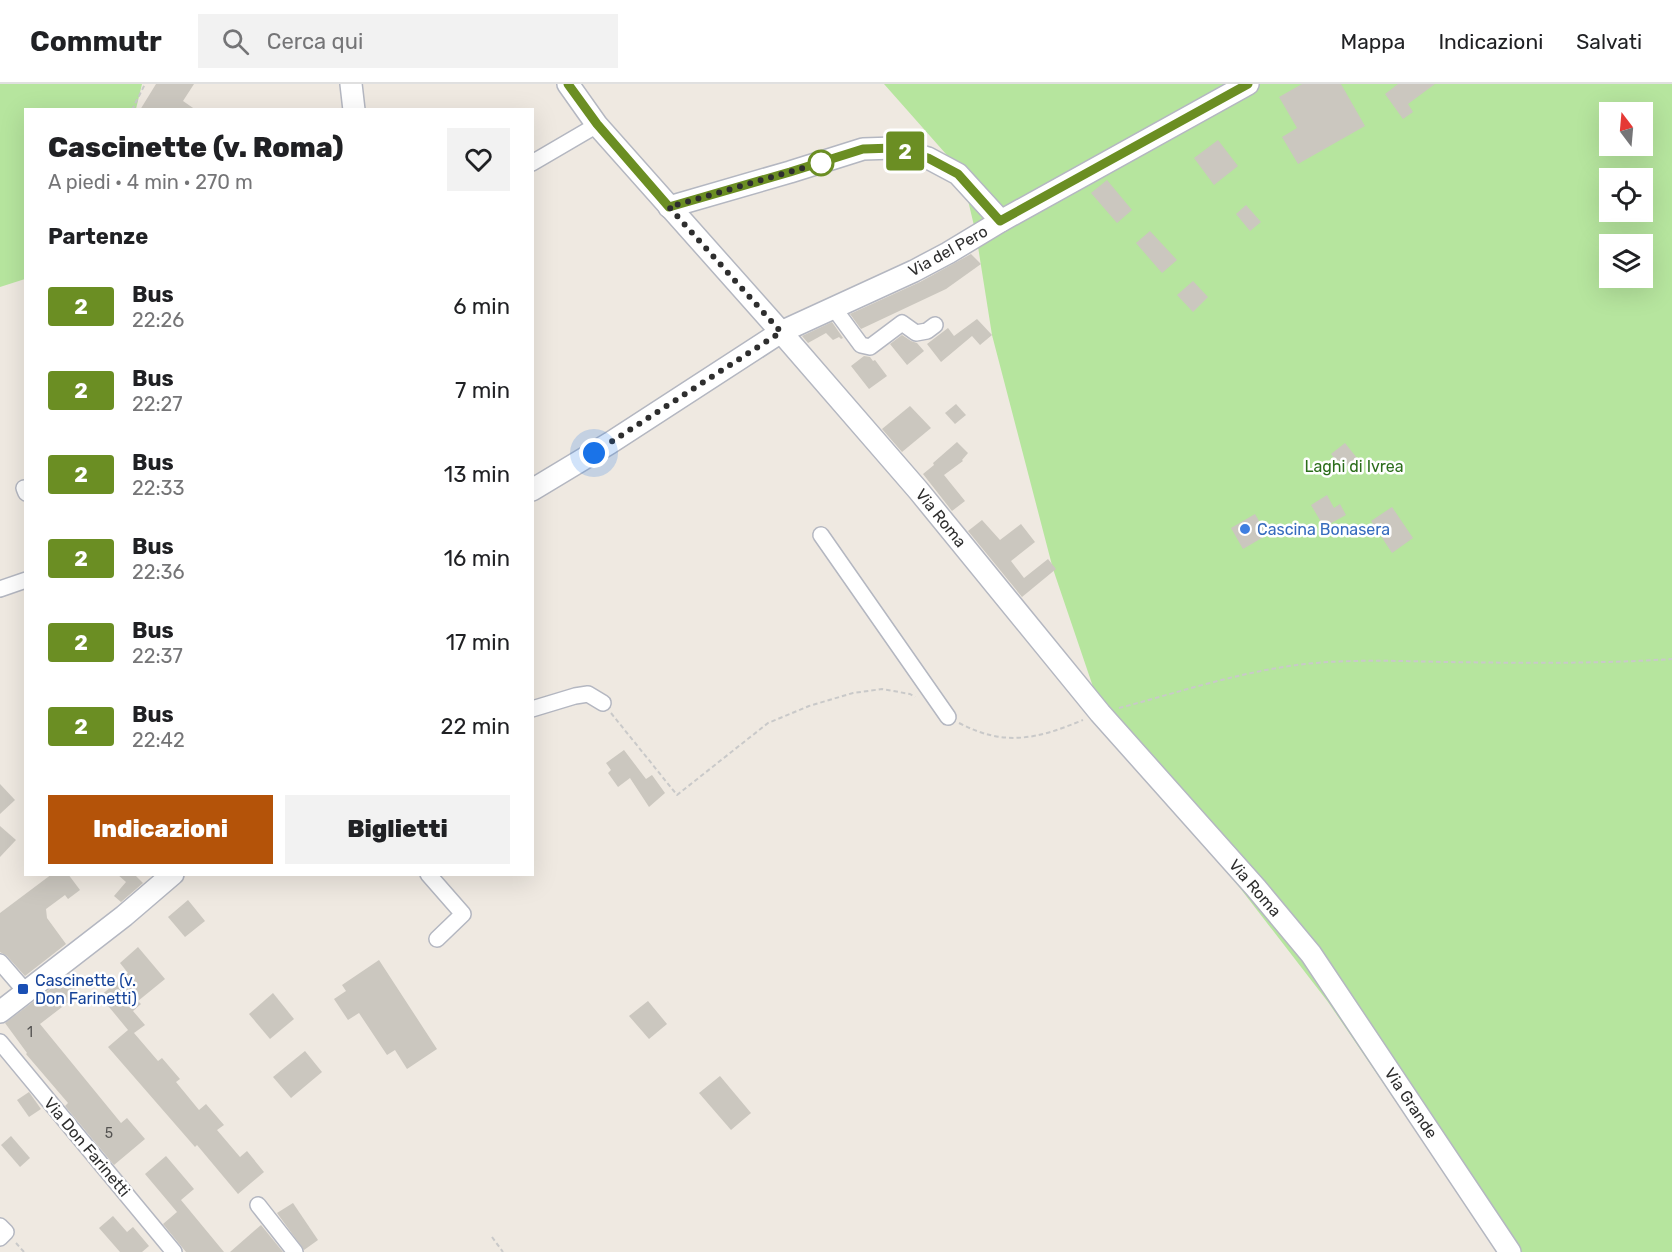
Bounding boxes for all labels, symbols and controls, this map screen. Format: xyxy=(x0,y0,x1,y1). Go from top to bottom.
search box xyxy=(198,14,618,68)
text: Commutr xyxy=(30,25,162,58)
icon: search xyxy=(219,25,252,58)
text: Cerca qui xyxy=(267,28,363,55)
text: Mappa xyxy=(1340,29,1405,54)
text: Indicazioni xyxy=(1438,29,1543,54)
text: Salvati xyxy=(1576,29,1642,54)
north arrow xyxy=(1599,102,1653,156)
map controls xyxy=(1599,102,1653,288)
button: heart xyxy=(447,128,510,191)
text: Cascinette (v. Roma) xyxy=(48,131,344,164)
line badge: 2 xyxy=(886,132,924,170)
text: 2 xyxy=(898,139,912,164)
unlabelled marker xyxy=(808,150,834,176)
button: locate xyxy=(1599,168,1653,222)
text: A piedi · 4 min · 270 m xyxy=(48,170,253,194)
street label: Via del Pero xyxy=(905,221,991,281)
text: Partenze xyxy=(48,223,148,250)
button: layers xyxy=(1599,234,1653,288)
text: Bus xyxy=(132,281,174,308)
text: 6 min xyxy=(453,293,510,320)
text: 2 xyxy=(74,294,88,319)
text: 22:26 xyxy=(132,308,184,332)
text: Bus xyxy=(132,365,174,392)
text: 7 min xyxy=(455,377,510,404)
text: 2 xyxy=(74,378,88,403)
text: 22:27 xyxy=(132,392,183,416)
your location xyxy=(579,438,609,468)
text: Bus xyxy=(132,449,174,476)
park label: Laghi di Ivrea xyxy=(1304,457,1404,476)
text: 13 min xyxy=(444,461,510,488)
text: 2 xyxy=(74,462,88,487)
text: 22:33 xyxy=(132,476,185,500)
street label: Via Roma xyxy=(912,485,970,551)
place label: Cascina Bonasera xyxy=(1257,520,1390,539)
marker: Cascina Bonasera xyxy=(1238,522,1252,536)
text: Bus xyxy=(132,533,174,560)
text: 16 min xyxy=(444,545,510,572)
text: 2 xyxy=(74,546,88,571)
text: 22:36 xyxy=(132,560,185,584)
text: Bus xyxy=(132,617,174,644)
text: 17 min xyxy=(446,629,510,656)
text: 2 xyxy=(74,630,88,655)
text: 22:37 xyxy=(132,644,183,668)
text: Bus xyxy=(132,701,174,728)
text: 22 min xyxy=(441,713,510,740)
text: 2 xyxy=(74,714,88,739)
text: 22:42 xyxy=(132,728,185,752)
button: Indicazioni xyxy=(48,795,273,864)
button: Biglietti xyxy=(285,795,510,864)
street label: Via Roma xyxy=(1225,855,1285,921)
place label: Cascinette (v. Don Farinetti) xyxy=(35,971,137,1008)
marker: Cascinette (v. Don Farinetti) xyxy=(16,982,30,996)
house number: 1 xyxy=(27,1024,33,1041)
street label: Via Grande xyxy=(1381,1064,1442,1142)
street label: Via Don Farinetti xyxy=(40,1094,134,1200)
house number: 5 xyxy=(105,1125,113,1142)

